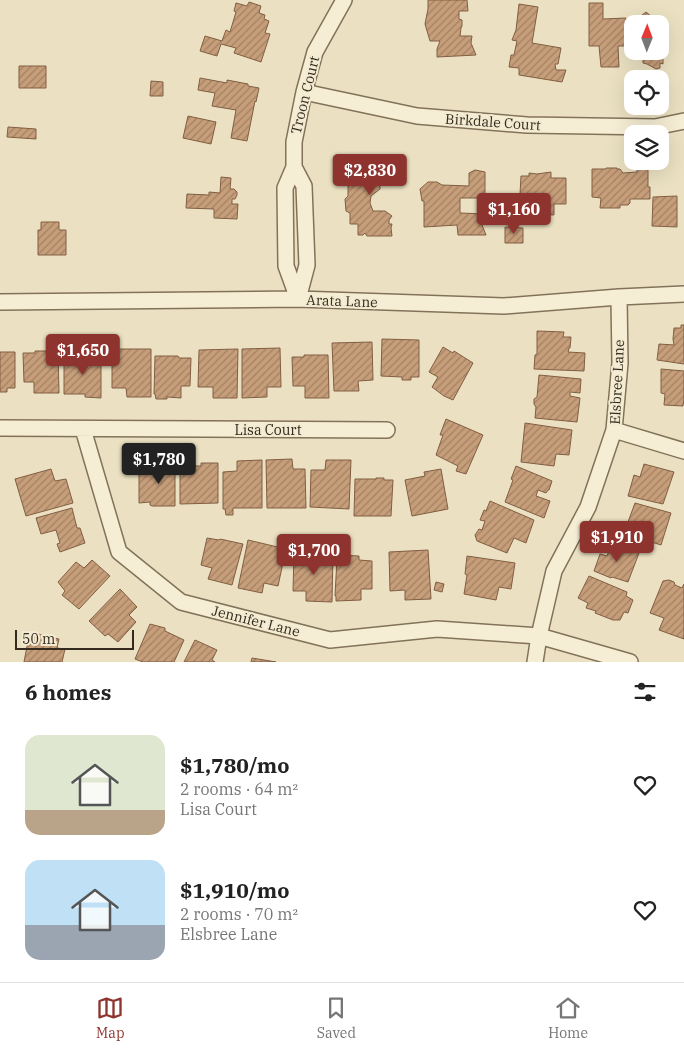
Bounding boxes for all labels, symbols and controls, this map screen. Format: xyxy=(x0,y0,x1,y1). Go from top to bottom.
north arrow xyxy=(624,15,669,60)
map controls xyxy=(624,15,669,170)
street label: Troon Court xyxy=(287,54,323,136)
button: locate xyxy=(624,70,669,115)
street label: Birkdale Court xyxy=(445,110,541,134)
button: layers xyxy=(624,125,669,170)
pin: $2,830 xyxy=(329,154,411,196)
text: $2,830 xyxy=(344,160,396,180)
pin: $1,160 xyxy=(473,192,555,235)
text: $1,160 xyxy=(488,199,540,219)
street label: Arata Lane xyxy=(306,291,378,311)
pin: $1,650 xyxy=(42,334,124,376)
street label: Elsbree Lane xyxy=(606,339,628,425)
text: $1,650 xyxy=(57,340,109,360)
street label: Lisa Court xyxy=(234,421,302,439)
pin: $1,780 xyxy=(118,442,200,485)
text: $1,780 xyxy=(133,449,185,469)
pin: $1,910 xyxy=(576,520,658,563)
text: $1,910 xyxy=(591,527,643,547)
pin: $1,700 xyxy=(273,534,355,576)
text: $1,700 xyxy=(288,540,340,560)
street label: Jennifer Lane xyxy=(210,601,302,641)
scale bar xyxy=(15,627,134,650)
text: 50 m xyxy=(22,630,55,648)
text: 6 homes xyxy=(25,678,111,706)
icon: filters xyxy=(631,678,659,706)
text: $1,780/mo xyxy=(180,751,289,779)
icon: home xyxy=(65,755,125,815)
icon: heart xyxy=(631,771,659,799)
text: 2 rooms · 64 m² xyxy=(180,779,298,799)
text: Lisa Court xyxy=(180,799,257,819)
text: $1,910/mo xyxy=(180,876,289,904)
icon: home xyxy=(65,880,125,940)
icon: heart xyxy=(631,896,659,924)
text: 2 rooms · 70 m² xyxy=(180,904,298,924)
text: Elsbree Lane xyxy=(180,924,277,944)
tab: Map xyxy=(96,994,125,1042)
tab: Saved xyxy=(317,994,356,1042)
tab: Home xyxy=(548,994,588,1042)

